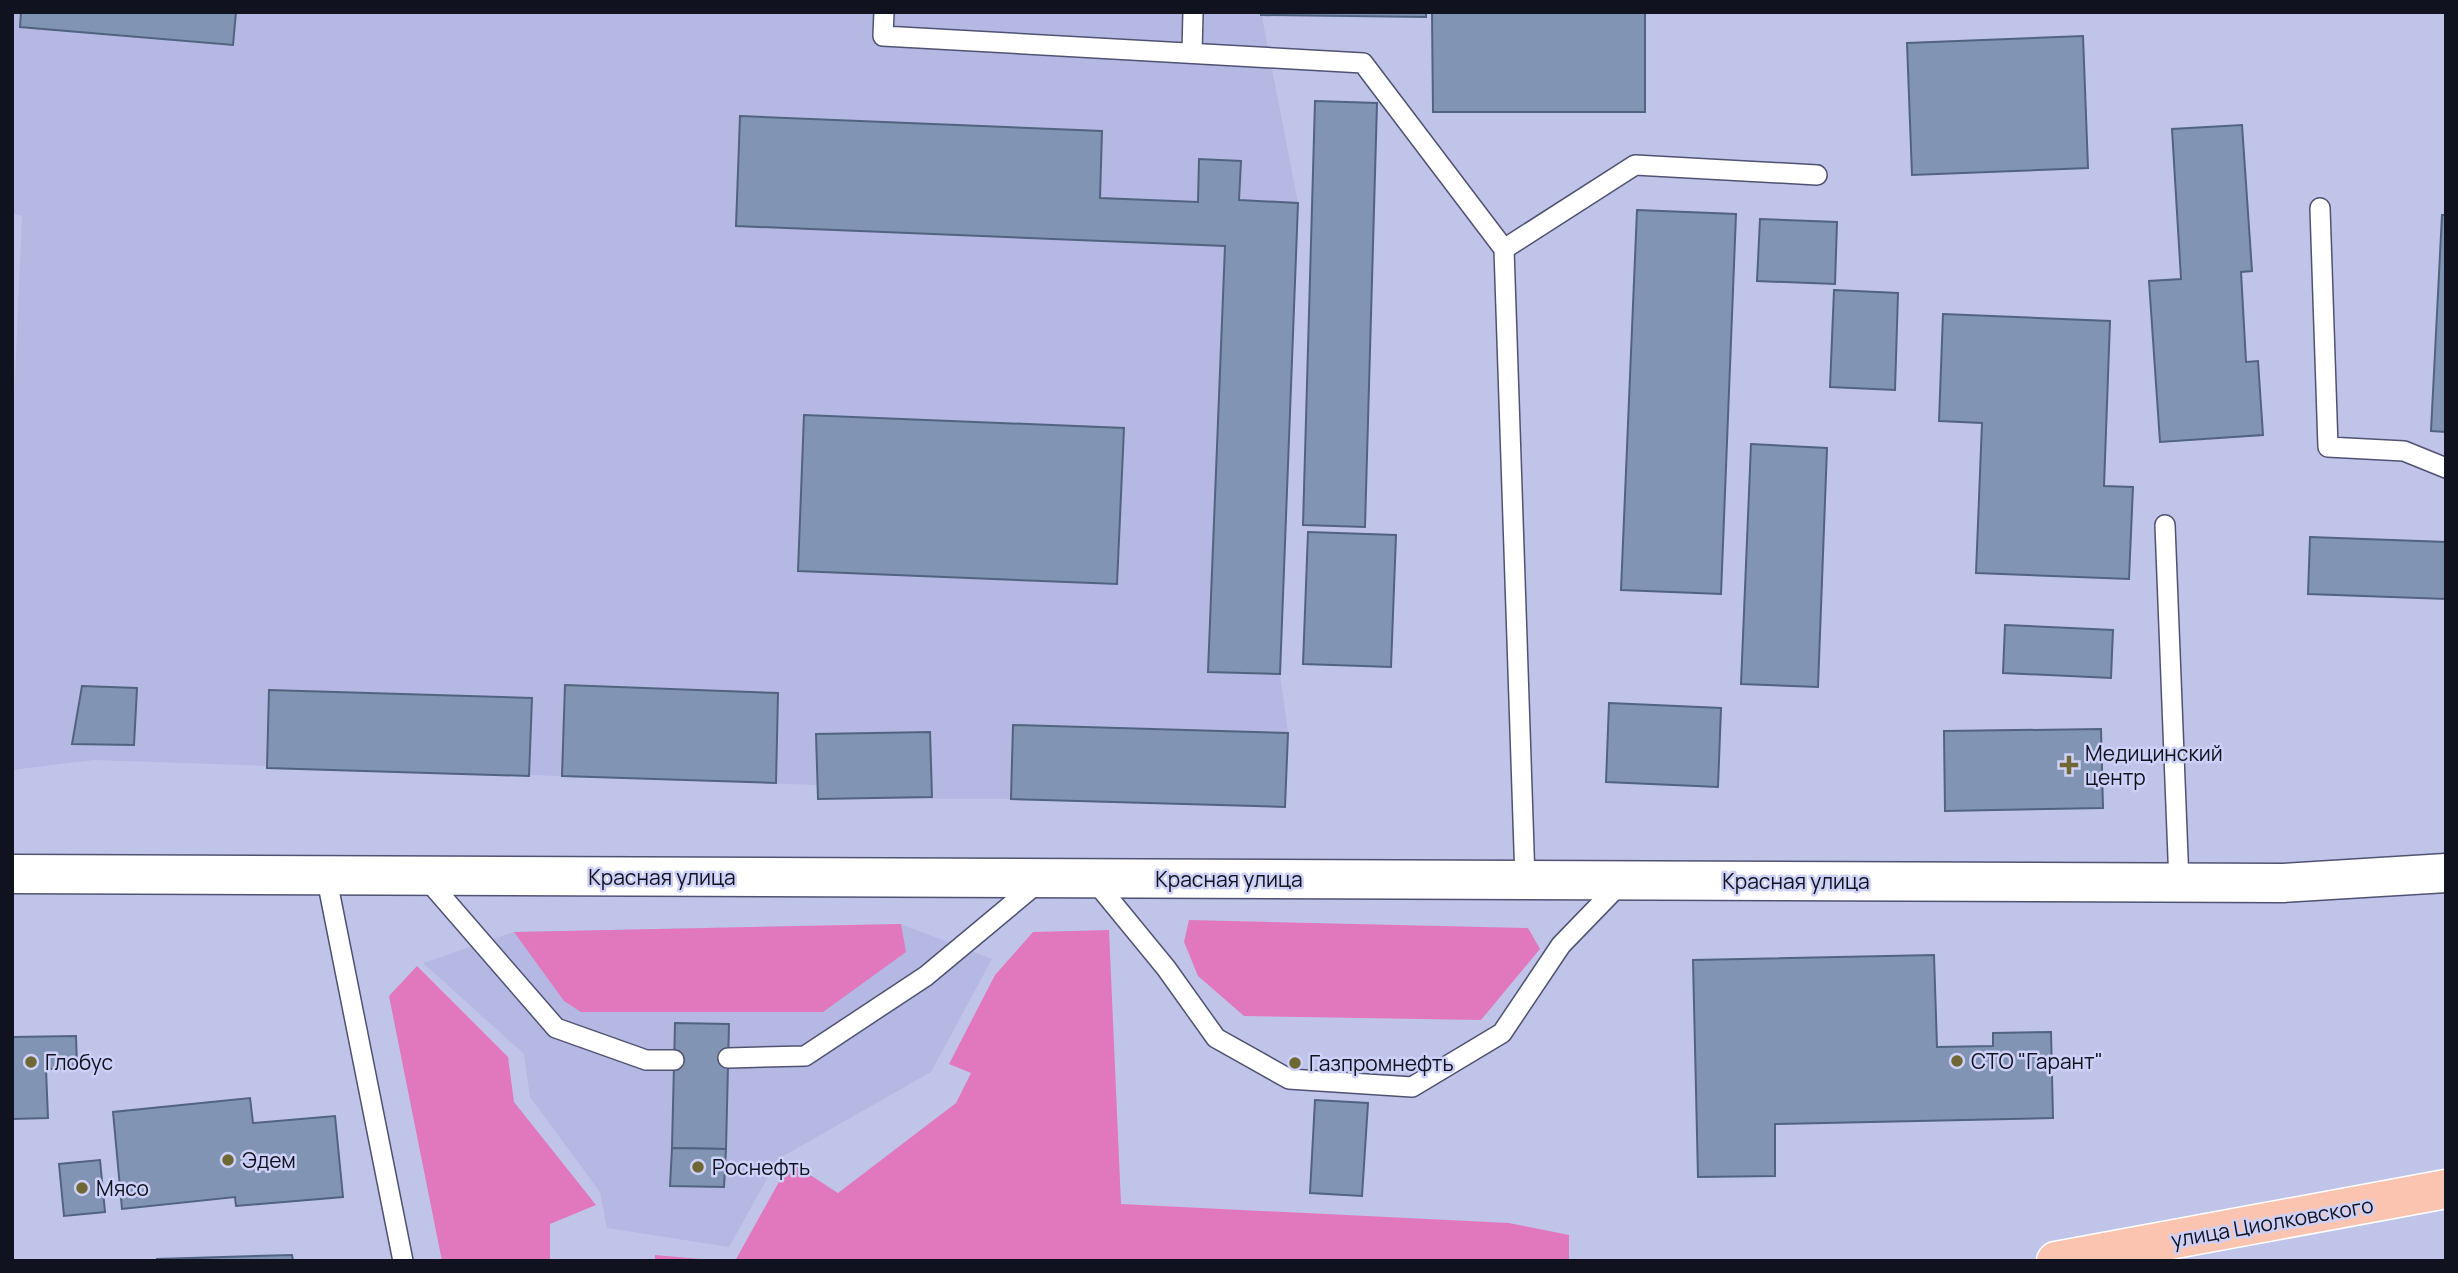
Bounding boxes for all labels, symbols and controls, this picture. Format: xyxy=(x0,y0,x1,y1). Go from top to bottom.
place label: Медицинский центр xyxy=(2085,739,2223,791)
marker: Медицинский центр xyxy=(2059,755,2079,775)
street label: Красная улица xyxy=(588,863,736,891)
street label: Красная улица xyxy=(1155,865,1303,893)
street label: Красная улица xyxy=(1722,867,1870,895)
place label: СТО "Гарант" xyxy=(1971,1047,2103,1075)
place label: Глобус xyxy=(45,1048,113,1076)
place label: Газпромнефть xyxy=(1309,1049,1454,1077)
marker: СТО "Гарант" xyxy=(1949,1053,1965,1069)
marker: Глобус xyxy=(23,1054,39,1070)
marker: Газпромнефть xyxy=(1287,1055,1303,1071)
place label: Эдем xyxy=(242,1146,296,1174)
marker: Эдем xyxy=(220,1152,236,1168)
place label: Роснефть xyxy=(712,1153,810,1181)
marker: Роснефть xyxy=(690,1159,706,1175)
place label: Мясо xyxy=(96,1174,149,1202)
marker: Мясо xyxy=(74,1180,90,1196)
street label: улица Циолковского xyxy=(2169,1190,2375,1254)

